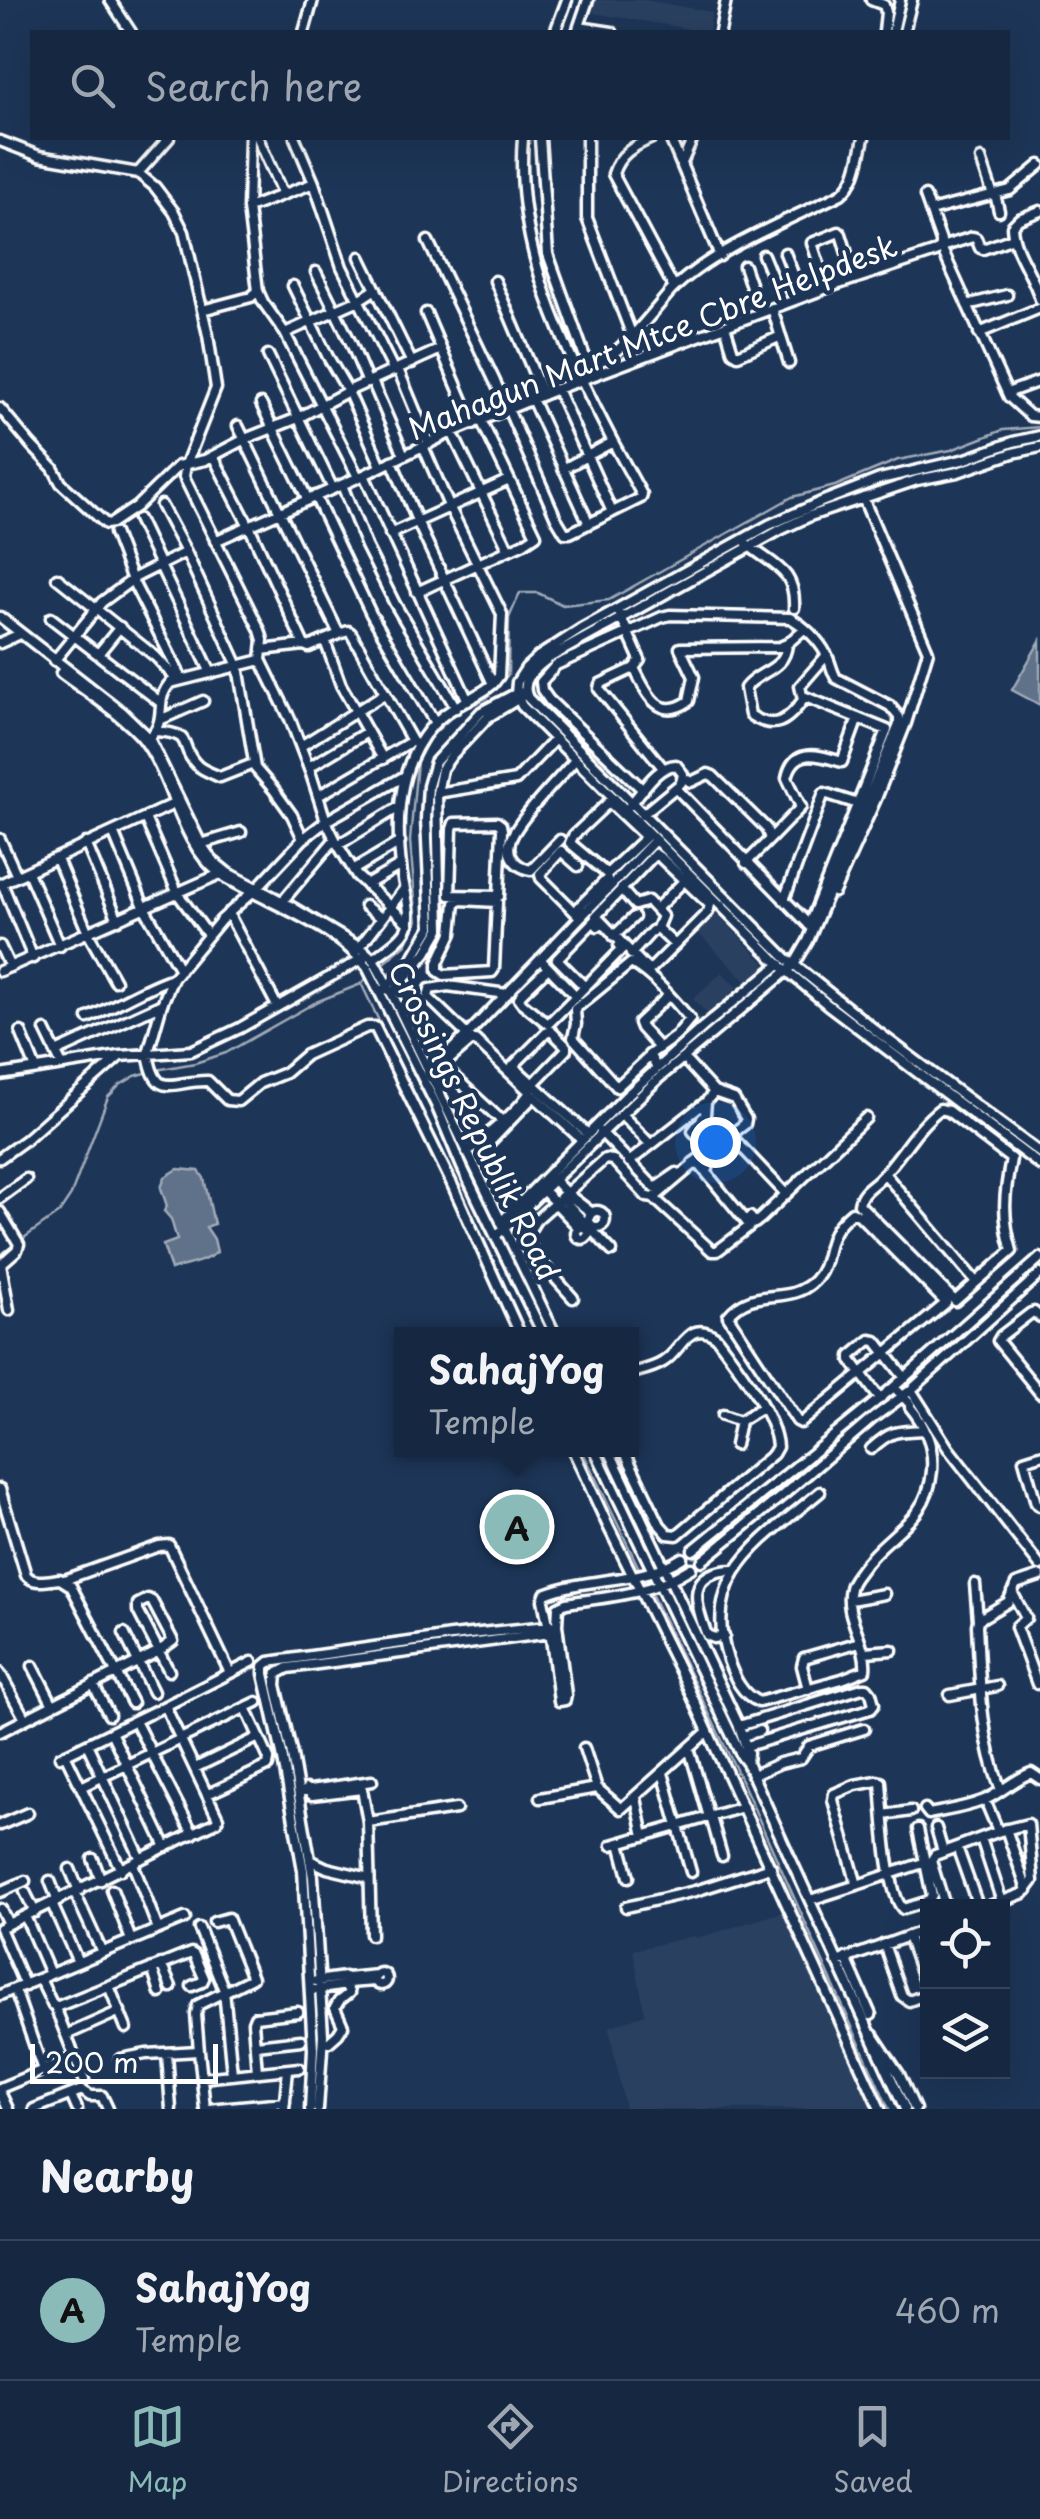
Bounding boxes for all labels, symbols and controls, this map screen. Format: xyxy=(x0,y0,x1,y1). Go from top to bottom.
search box xyxy=(30,30,1010,140)
text: Search here xyxy=(145,57,362,114)
icon: search xyxy=(65,58,120,113)
street label: Mahagun Mart Mtce Cbre Helpdesk xyxy=(401,222,903,450)
street label: Crossings Republik Road xyxy=(378,953,572,1287)
your location xyxy=(690,1117,741,1168)
popup xyxy=(394,1327,639,1457)
text: SahajYog xyxy=(428,1340,605,1397)
text: Temple xyxy=(428,1397,535,1445)
pin: A xyxy=(484,1490,550,1564)
map controls xyxy=(920,1899,1010,2079)
button: locate xyxy=(920,1899,1010,1989)
button: layers xyxy=(920,1989,1010,2079)
scale bar xyxy=(30,2039,218,2084)
text: 200 m xyxy=(45,2040,138,2083)
text: Nearby xyxy=(40,2143,194,2206)
text: SahajYog xyxy=(135,2258,311,2315)
text: A xyxy=(60,2286,85,2334)
text: 460 m xyxy=(895,2286,1000,2334)
text: Temple xyxy=(135,2315,242,2363)
tab: Map xyxy=(127,2399,187,2502)
tab: Directions xyxy=(442,2399,578,2502)
tab: Saved xyxy=(833,2399,913,2502)

